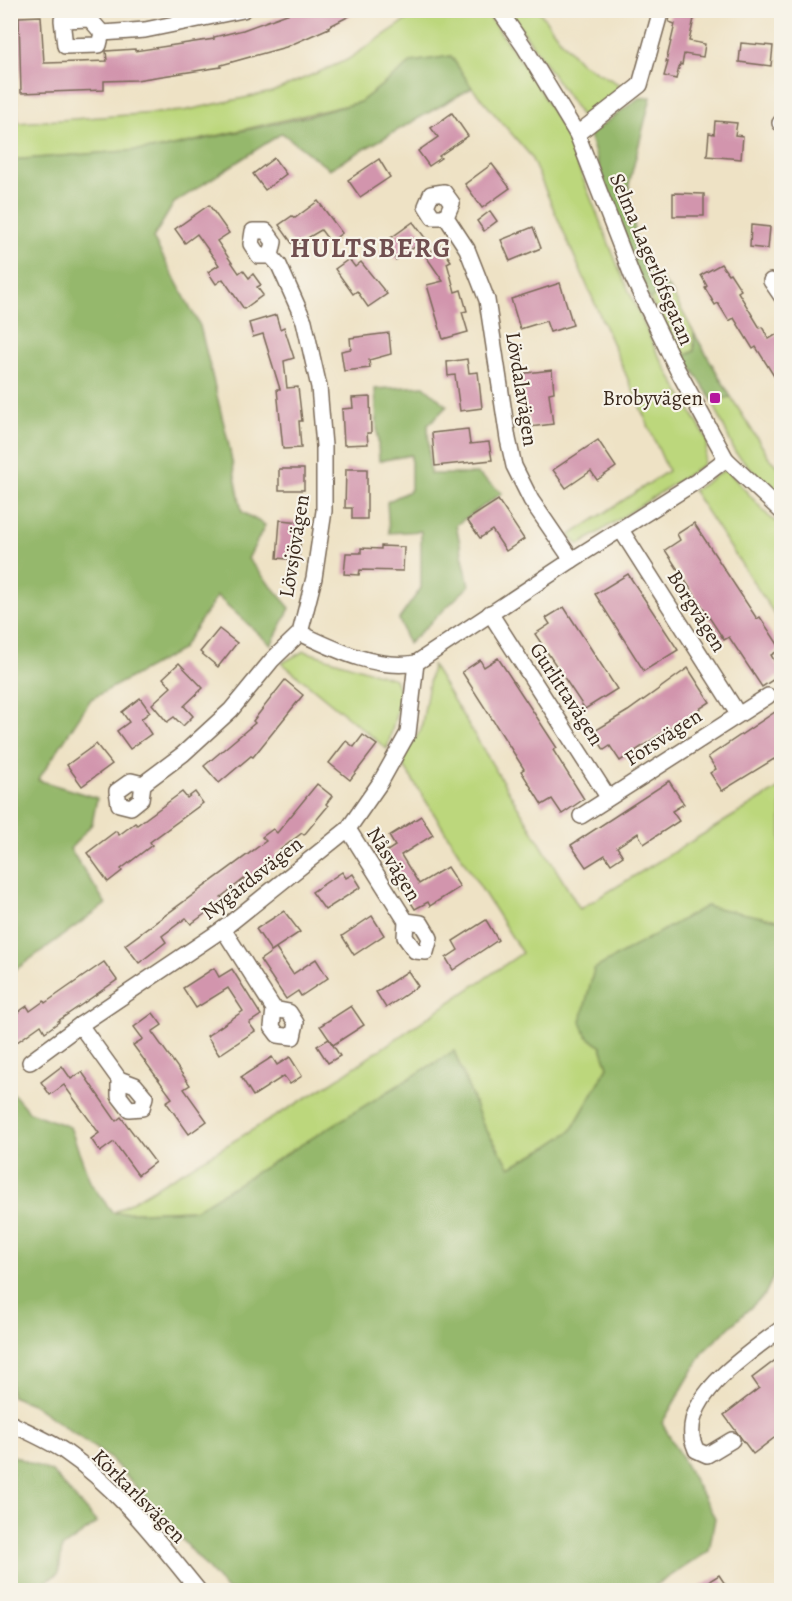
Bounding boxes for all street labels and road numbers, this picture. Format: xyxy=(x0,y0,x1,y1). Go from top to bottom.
street label: Selma Lagerlöfsgatan xyxy=(603,169,701,349)
street label: Lövdalavägen xyxy=(499,330,545,448)
street label: Lövsjövägen xyxy=(272,492,316,600)
street label: Borgvägen xyxy=(661,565,733,657)
street label: Gurlittavägen xyxy=(523,637,611,751)
street label: Forsvägen xyxy=(619,702,707,772)
street label: Nåsvägen xyxy=(360,821,428,907)
street label: Nygårdsvägen xyxy=(196,830,308,926)
street label: Körkarlsvägen xyxy=(86,1443,192,1549)

